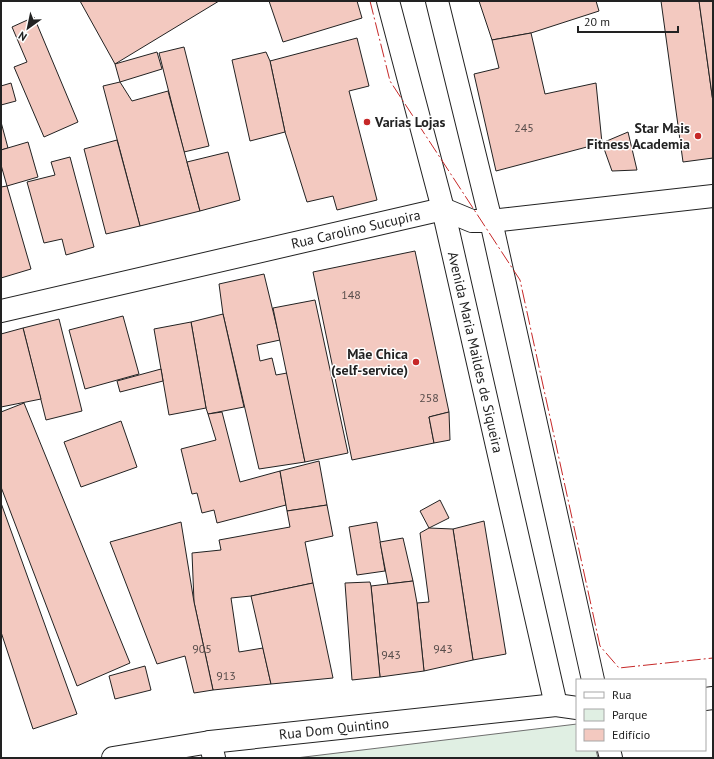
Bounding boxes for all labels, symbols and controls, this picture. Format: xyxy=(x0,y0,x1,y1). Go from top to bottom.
north arrow xyxy=(8,8,48,48)
scale bar xyxy=(578,8,678,34)
text: 20 m xyxy=(584,14,610,29)
text: N xyxy=(16,29,29,44)
place label: Varias Lojas xyxy=(374,113,446,131)
marker: Varias Lojas xyxy=(362,117,372,127)
place label: Star Mais Fitness Academia xyxy=(587,119,690,153)
house number: 245 xyxy=(514,120,534,135)
marker: Star Mais Fitness Academia xyxy=(693,131,703,141)
street label: Rua Carolino Sucupira xyxy=(289,206,422,253)
street label: Avenida Maria Maildes de Siqueira xyxy=(444,250,507,455)
house number: 148 xyxy=(341,287,361,302)
place label: Mãe Chica (self-service) xyxy=(331,345,408,379)
marker: Mãe Chica (self-service) xyxy=(411,357,421,367)
house number: 258 xyxy=(419,390,439,405)
house number: 905 xyxy=(192,641,212,656)
house number: 943 xyxy=(433,641,453,656)
house number: 943 xyxy=(381,647,401,662)
house number: 913 xyxy=(216,668,236,683)
legend xyxy=(576,679,706,751)
text: Rua xyxy=(612,687,631,702)
text: Parque xyxy=(612,707,647,722)
street label: Rua Dom Quintino xyxy=(278,714,390,744)
text: Edifício xyxy=(612,727,650,742)

